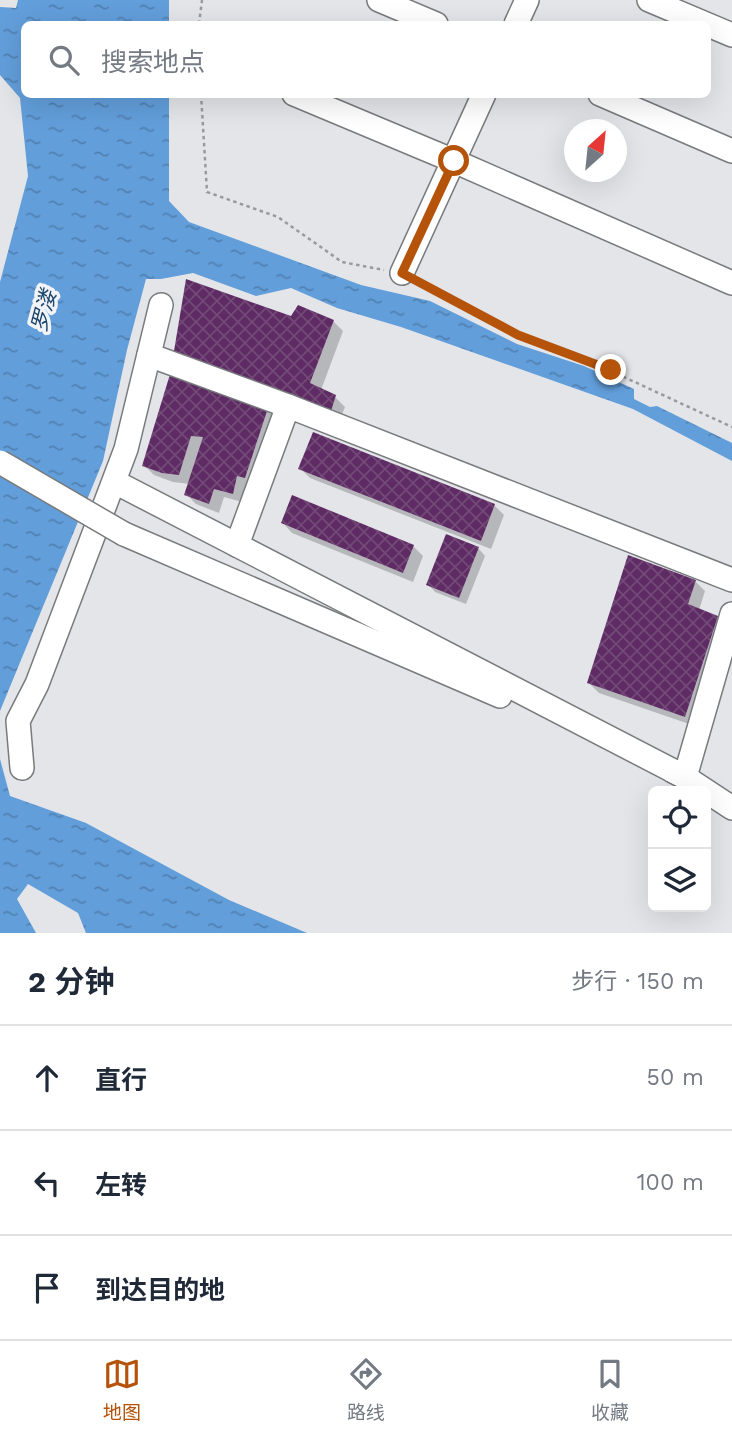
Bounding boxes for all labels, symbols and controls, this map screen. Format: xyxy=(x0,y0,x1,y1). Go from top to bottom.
search box xyxy=(21,21,711,98)
icon: search xyxy=(45,41,83,79)
text: 搜索地点 xyxy=(101,47,205,77)
north arrow xyxy=(564,119,627,182)
route start xyxy=(438,145,469,176)
water label: 罗溇 xyxy=(26,284,62,334)
route end xyxy=(595,354,626,385)
map controls xyxy=(648,786,711,912)
button: locate xyxy=(648,786,711,849)
button: layers xyxy=(648,849,711,912)
text: 2 分钟 xyxy=(28,964,114,999)
text: 步行 · 150 m xyxy=(571,968,704,995)
icon: ahead xyxy=(28,1059,66,1097)
text: 50 m xyxy=(647,1064,704,1091)
text: 直行 xyxy=(95,1065,147,1095)
icon: left xyxy=(28,1164,66,1202)
text: 100 m xyxy=(637,1169,704,1196)
text: 左转 xyxy=(95,1170,147,1200)
icon: arrive xyxy=(28,1269,66,1307)
text: 到达目的地 xyxy=(95,1275,225,1305)
tab: 地图 xyxy=(103,1355,141,1424)
tab: 路线 xyxy=(347,1355,385,1424)
tab: 收藏 xyxy=(591,1355,629,1424)

